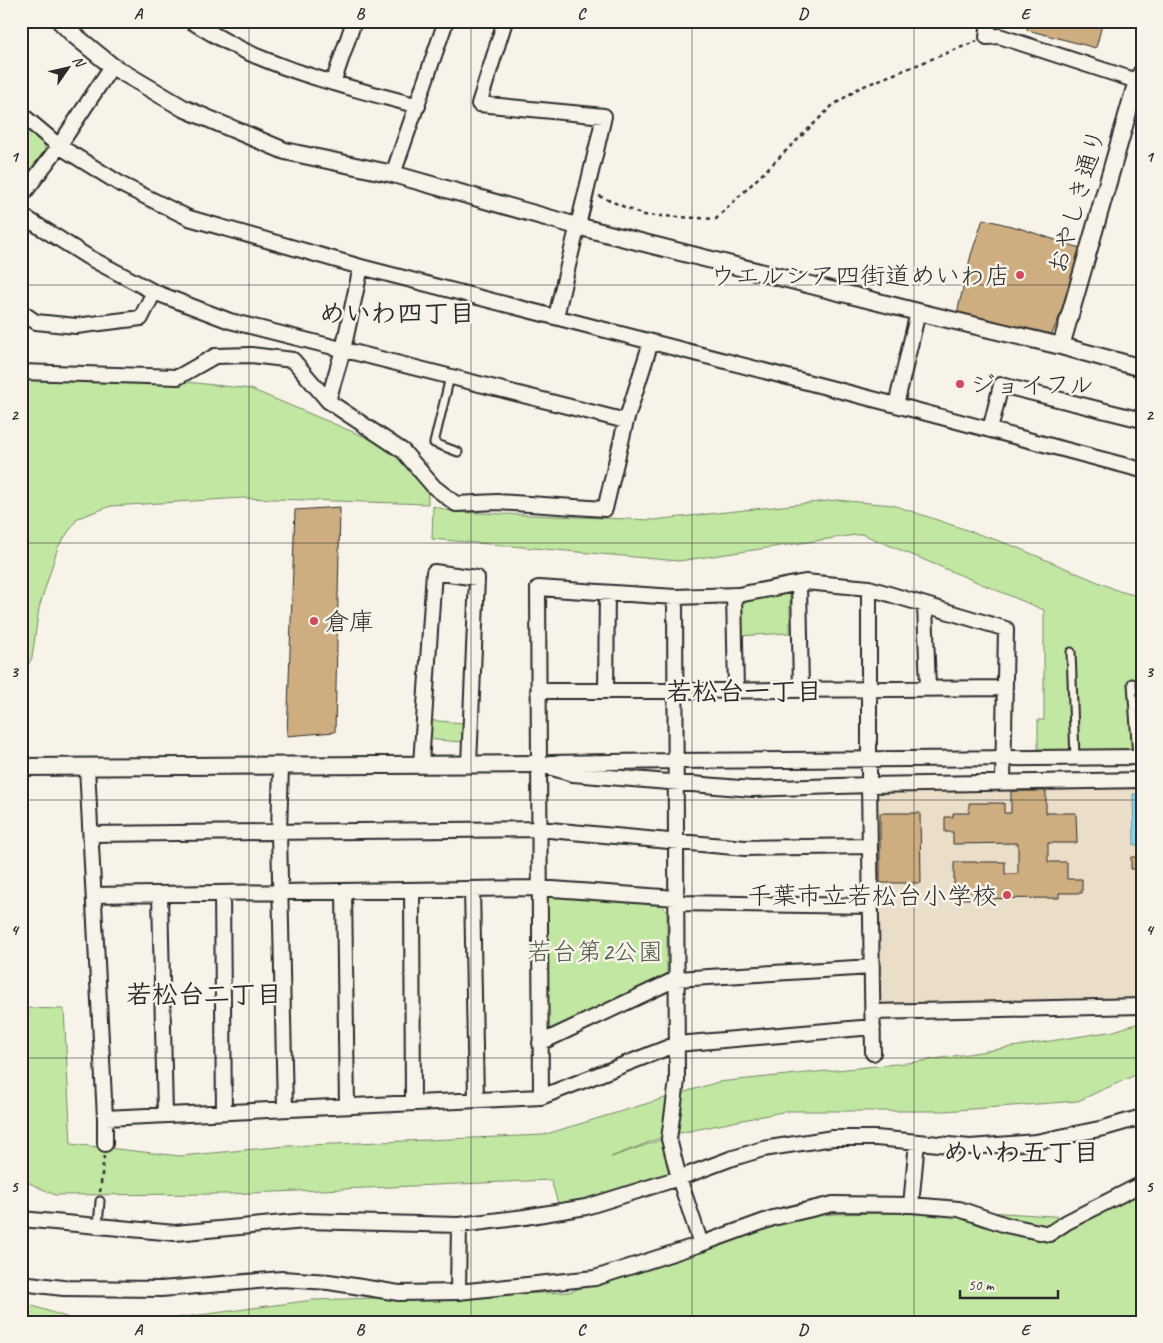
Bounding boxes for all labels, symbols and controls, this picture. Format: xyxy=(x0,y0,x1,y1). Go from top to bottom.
text: A xyxy=(134,4,144,24)
text: B xyxy=(356,4,366,24)
text: C xyxy=(577,4,587,24)
text: D xyxy=(798,4,809,24)
text: E xyxy=(1021,4,1032,24)
north arrow xyxy=(42,42,92,92)
text: N xyxy=(69,53,89,71)
street label: おやしき通り xyxy=(1041,125,1113,278)
text: 1 xyxy=(10,147,19,167)
text: 1 xyxy=(1145,147,1154,167)
place label: ウエルシア四街道めいわ店 xyxy=(710,260,1010,292)
marker: ウエルシア四街道めいわ店 xyxy=(1014,269,1026,281)
district label: めいわ四丁目 xyxy=(319,297,475,330)
place label: ジョイフル xyxy=(970,369,1094,401)
marker: ジョイフル xyxy=(954,378,966,390)
text: 2 xyxy=(10,405,19,425)
text: 2 xyxy=(1145,405,1154,425)
place label: 倉庫 xyxy=(324,606,374,638)
marker: 倉庫 xyxy=(308,615,320,627)
text: 3 xyxy=(10,662,19,682)
text: 3 xyxy=(1145,662,1154,682)
district label: 若松台一丁目 xyxy=(666,675,822,708)
place label: 千葉市立若松台小学校 xyxy=(747,880,997,912)
marker: 千葉市立若松台小学校 xyxy=(1001,889,1013,901)
text: 4 xyxy=(10,920,19,940)
text: 4 xyxy=(1145,920,1154,940)
park label: 若台第2公園 xyxy=(527,936,663,968)
district label: 若松台二丁目 xyxy=(126,978,282,1011)
district label: めいわ五丁目 xyxy=(943,1136,1099,1169)
text: 5 xyxy=(11,1177,20,1197)
text: 5 xyxy=(1146,1177,1155,1197)
scale bar xyxy=(960,1268,1058,1300)
text: 50 m xyxy=(968,1276,995,1295)
text: A xyxy=(134,1320,144,1340)
text: B xyxy=(356,1320,366,1340)
text: C xyxy=(577,1320,587,1340)
text: D xyxy=(798,1320,809,1340)
text: E xyxy=(1021,1320,1032,1340)

